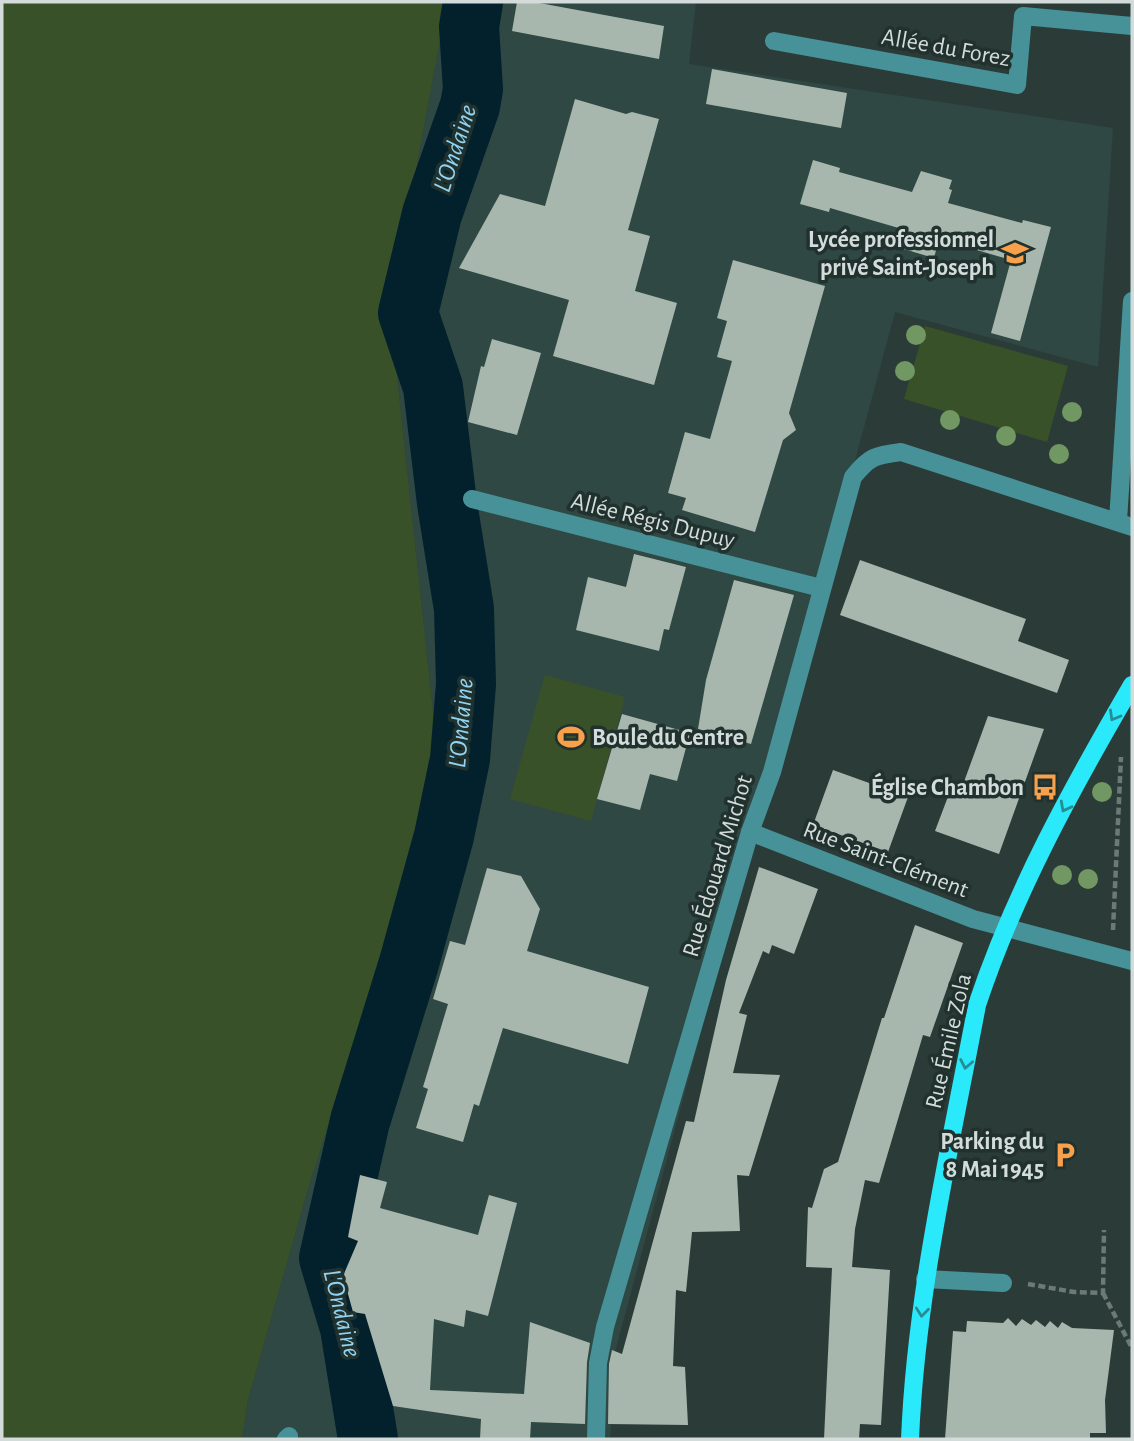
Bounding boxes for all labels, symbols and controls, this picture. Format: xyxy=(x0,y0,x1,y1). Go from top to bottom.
street label: Allée du Forez xyxy=(880,25,1012,71)
water label: L'Ondaine xyxy=(429,101,481,195)
place label: Lycée professionnel privé Saint-Joseph xyxy=(808,228,994,280)
school or university icon: Lycée professionnel privé Saint-Joseph xyxy=(1000,238,1030,268)
street label: Allée Régis Dupuy xyxy=(569,489,737,553)
water label: L'Ondaine xyxy=(444,677,478,769)
one-way arrow xyxy=(1110,708,1123,721)
sports icon: Boule du Centre xyxy=(556,722,586,752)
place label: Boule du Centre xyxy=(592,726,744,750)
street label: Rue Édouard Michot xyxy=(677,772,757,960)
place label: Église Chambon xyxy=(871,772,1024,800)
bus stop icon: Église Chambon xyxy=(1030,772,1060,802)
one-way arrow xyxy=(1060,800,1073,812)
street label: Rue Saint-Clément xyxy=(800,817,972,903)
street label: Rue Émile Zola xyxy=(920,971,976,1111)
one-way arrow xyxy=(959,1057,974,1069)
place label: Parking du 8 Mai 1945 xyxy=(940,1130,1044,1182)
parking icon: Parking du 8 Mai 1945 xyxy=(1050,1140,1080,1170)
water label: L'Ondaine xyxy=(319,1266,366,1360)
one-way arrow xyxy=(914,1306,929,1317)

